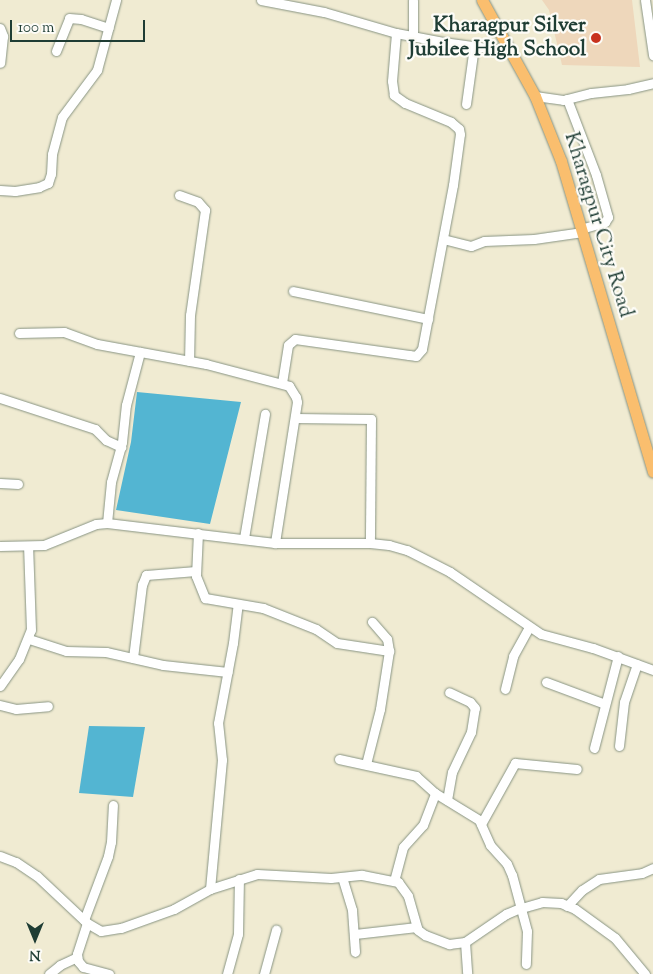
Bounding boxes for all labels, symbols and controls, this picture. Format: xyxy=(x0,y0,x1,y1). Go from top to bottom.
scale bar xyxy=(12,10,148,42)
place label: Kharagpur Silver Jubilee High School xyxy=(409,13,586,63)
text: 100 m xyxy=(18,18,54,39)
marker: Kharagpur Silver Jubilee High School xyxy=(590,32,602,44)
street label: Kharagpur City Road xyxy=(558,129,638,321)
north arrow xyxy=(10,914,60,964)
text: N xyxy=(29,944,41,964)

